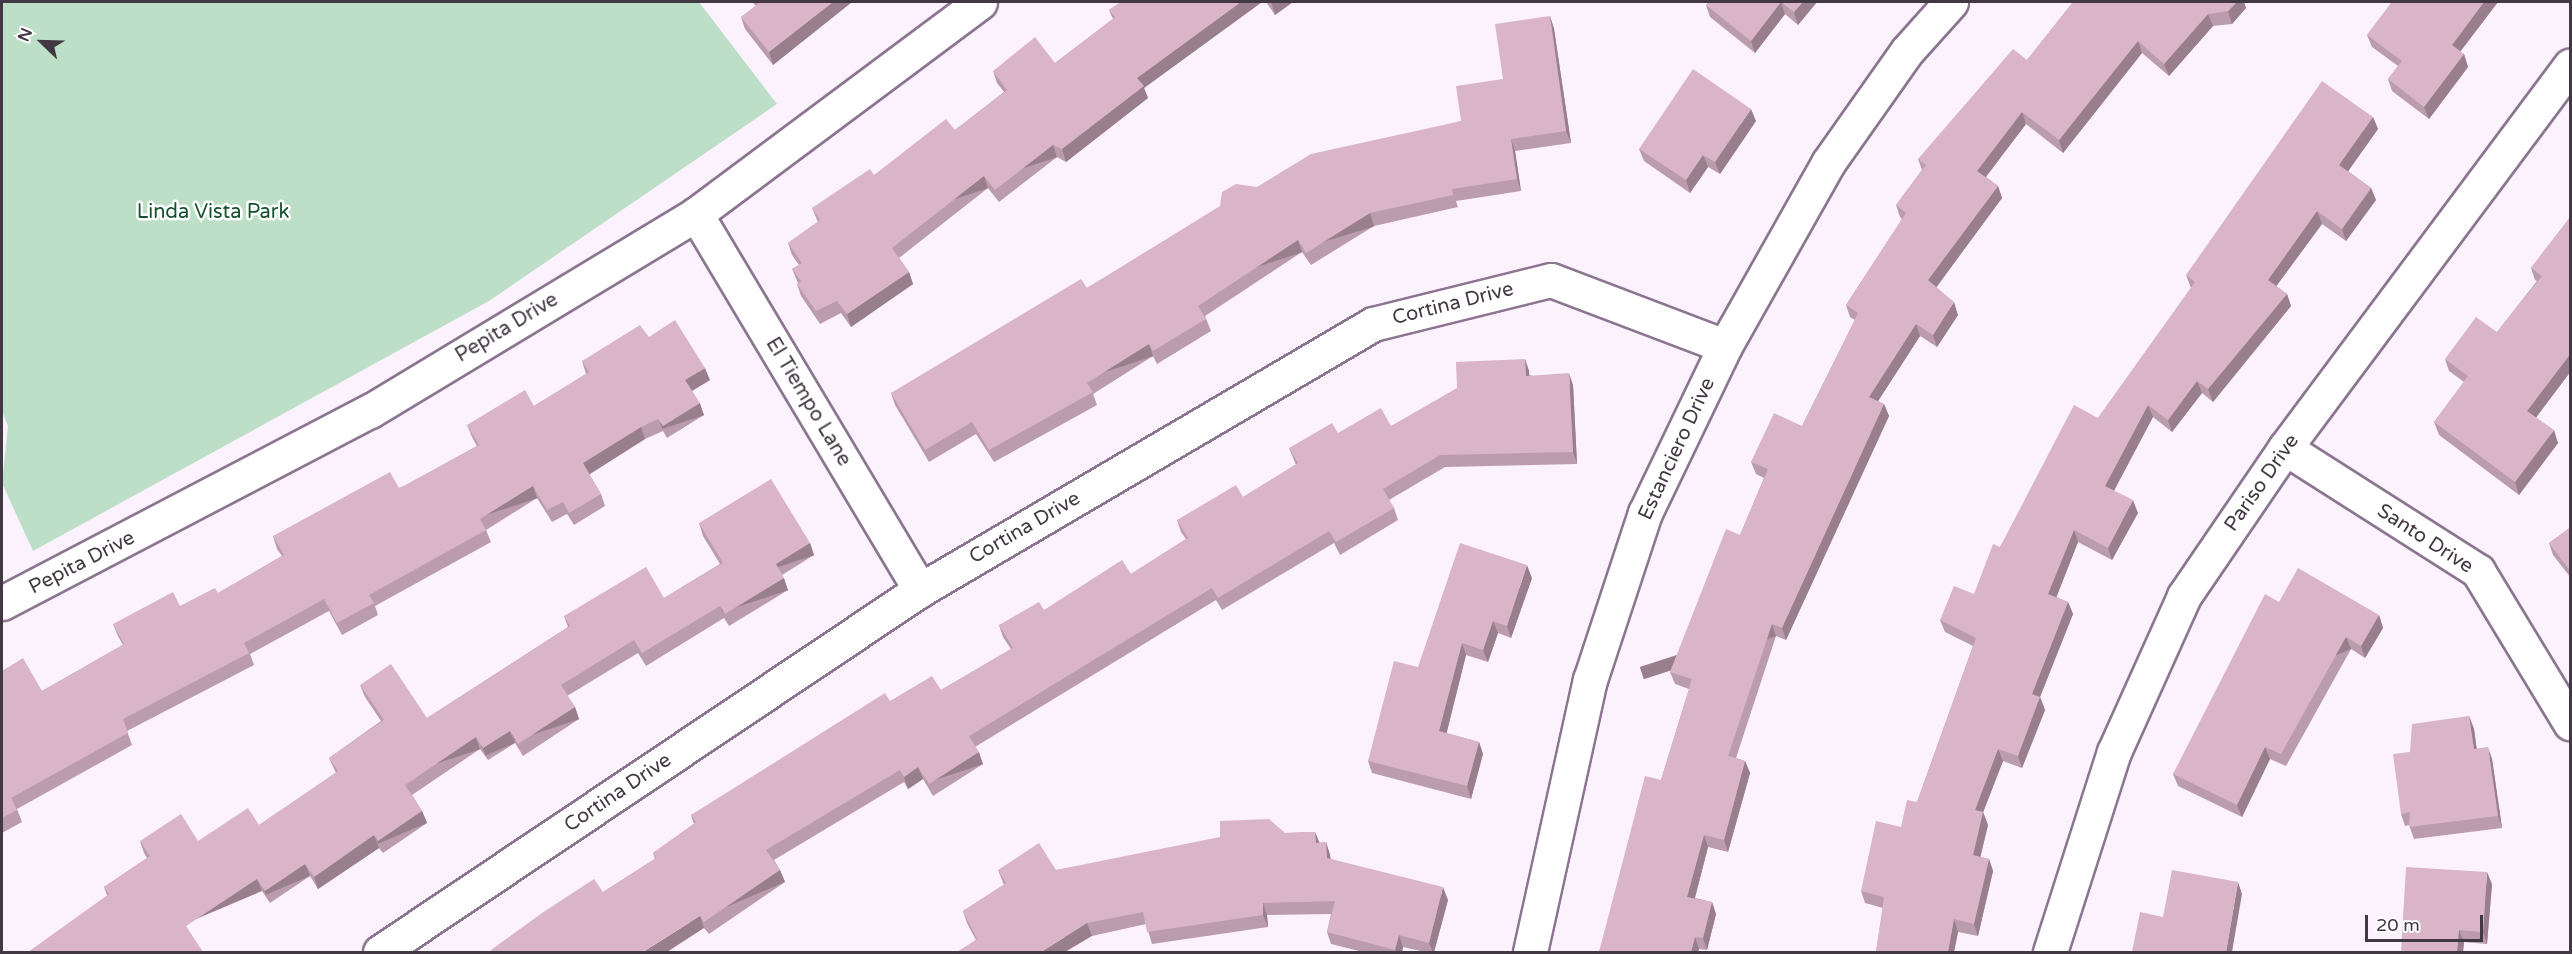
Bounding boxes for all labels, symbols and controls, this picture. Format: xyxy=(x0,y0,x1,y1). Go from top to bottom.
north arrow xyxy=(12,12,72,72)
text: N xyxy=(14,25,37,45)
park label: Linda Vista Park xyxy=(137,200,289,224)
street label: Cortina Drive xyxy=(1390,277,1516,331)
street label: Pepita Drive xyxy=(451,288,563,368)
street label: El Tiempo Lane xyxy=(760,333,856,471)
street label: Estanciero Drive xyxy=(1634,374,1720,524)
street label: Pariso Drive xyxy=(2220,430,2304,536)
street label: Cortina Drive xyxy=(965,487,1085,569)
street label: Santo Drive xyxy=(2372,499,2478,579)
street label: Pepita Drive xyxy=(25,526,139,600)
street label: Cortina Drive xyxy=(560,748,676,838)
scale bar xyxy=(2368,903,2486,941)
text: 20 m xyxy=(2376,914,2420,936)

